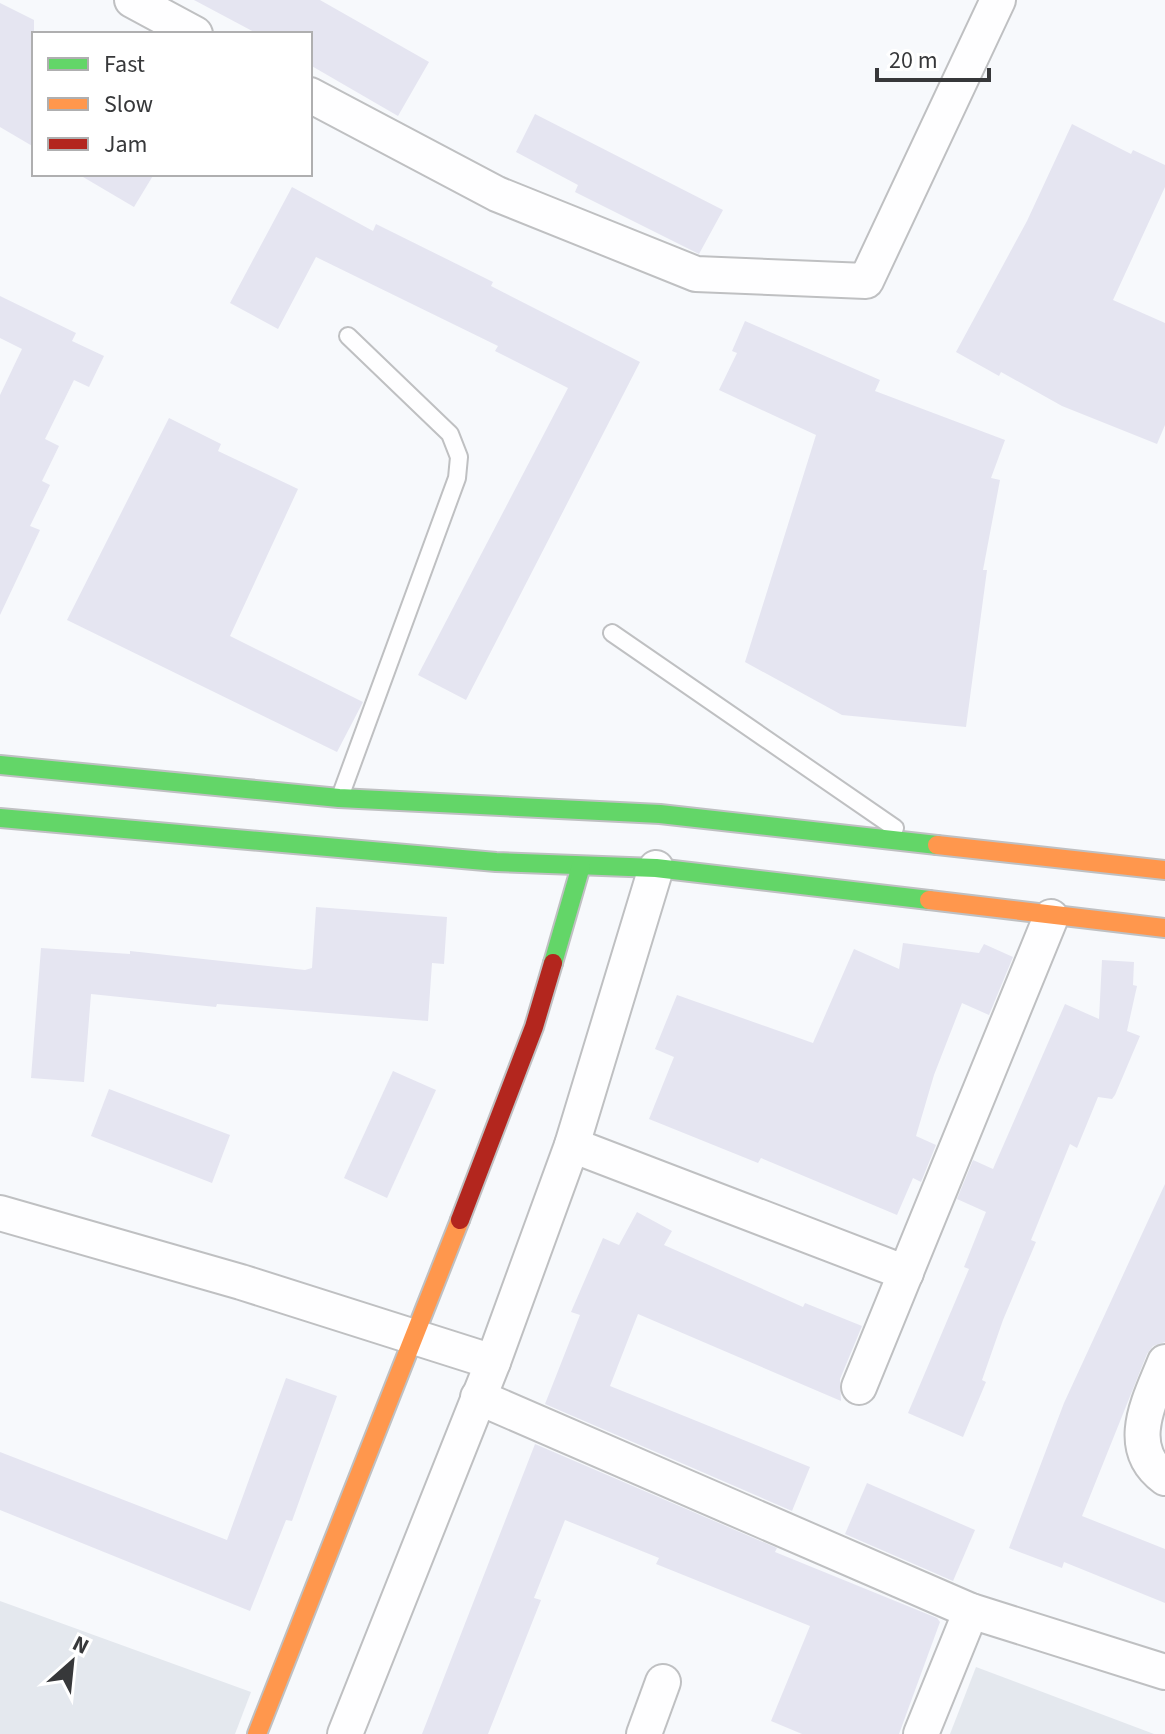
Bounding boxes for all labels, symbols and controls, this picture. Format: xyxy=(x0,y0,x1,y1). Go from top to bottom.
legend xyxy=(32,32,312,176)
scale bar xyxy=(877,32,989,82)
text: 20 m xyxy=(889,43,938,78)
text: Fast xyxy=(104,47,145,82)
text: Slow xyxy=(104,87,153,122)
text: Jam xyxy=(104,127,148,162)
north arrow xyxy=(32,1622,112,1702)
text: N xyxy=(67,1627,94,1663)

